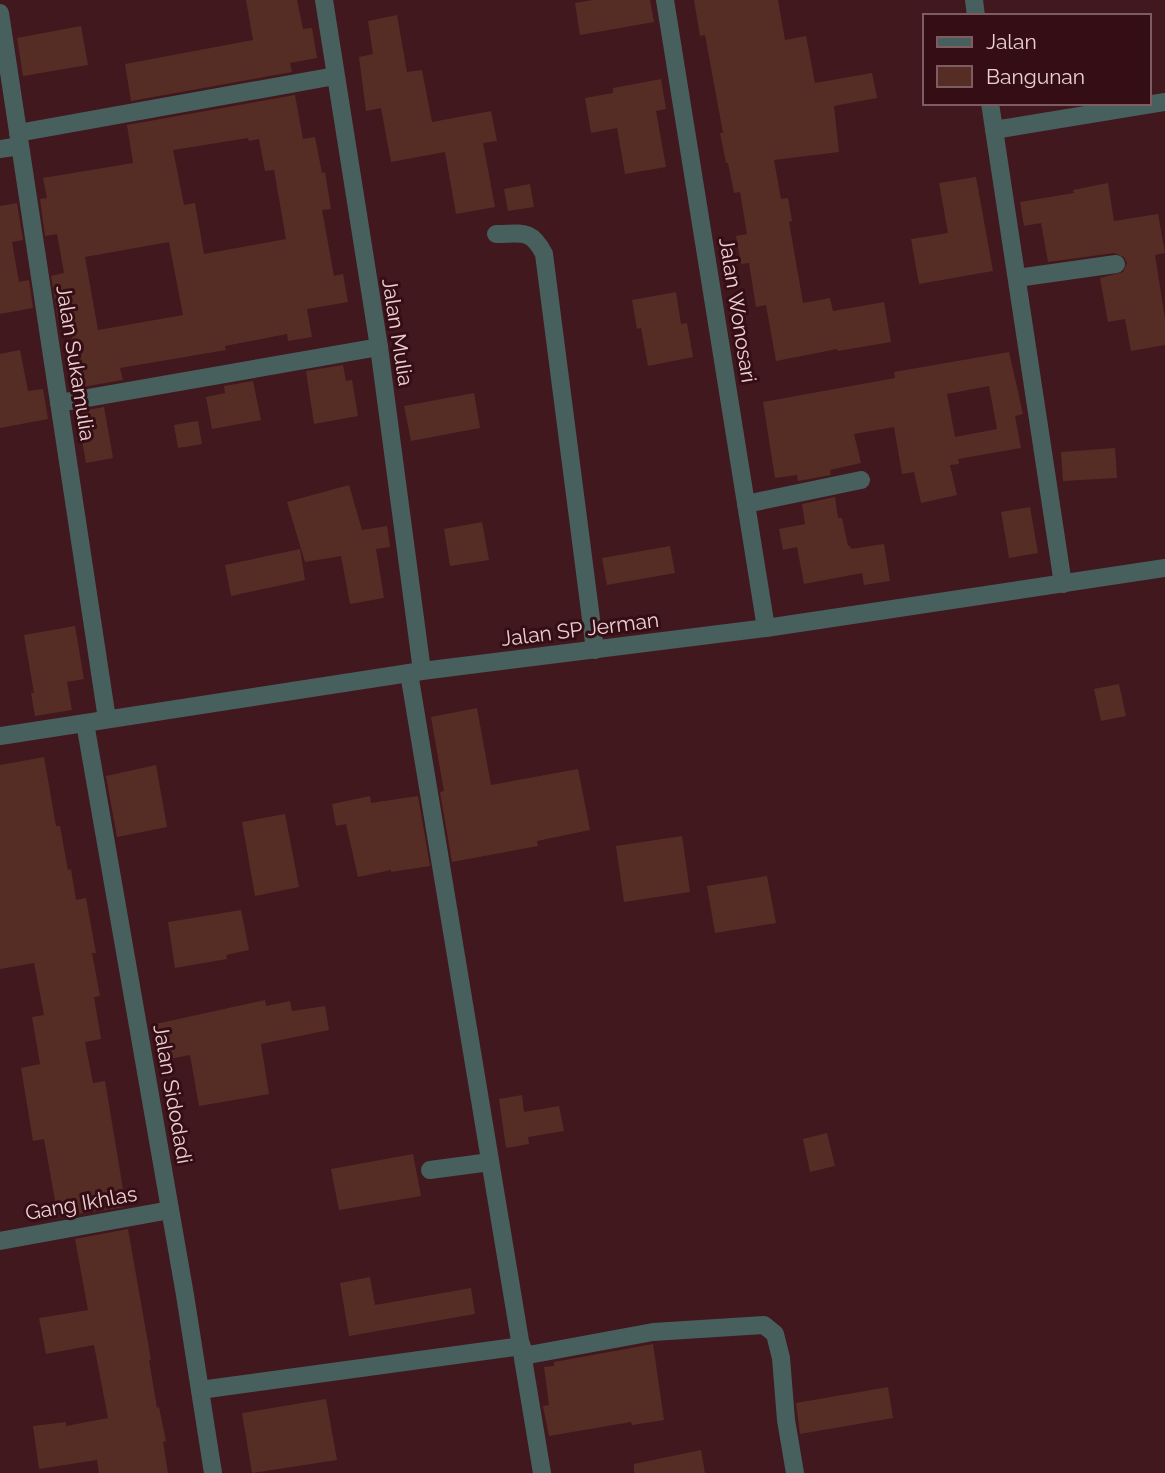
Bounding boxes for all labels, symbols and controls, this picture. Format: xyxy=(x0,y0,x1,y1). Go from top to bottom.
legend xyxy=(923,14,1151,105)
text: Jalan xyxy=(986,29,1037,54)
text: Bangunan xyxy=(986,64,1085,89)
street label: Jalan Wonosari xyxy=(714,236,762,384)
street label: Jalan Mulia xyxy=(377,276,419,388)
street label: Jalan Sukamulia xyxy=(51,283,101,443)
street label: Jalan SP Jerman xyxy=(500,607,660,651)
street label: Jalan Sidodadi xyxy=(148,1022,198,1166)
street label: Gang Ikhlas xyxy=(23,1181,139,1225)

